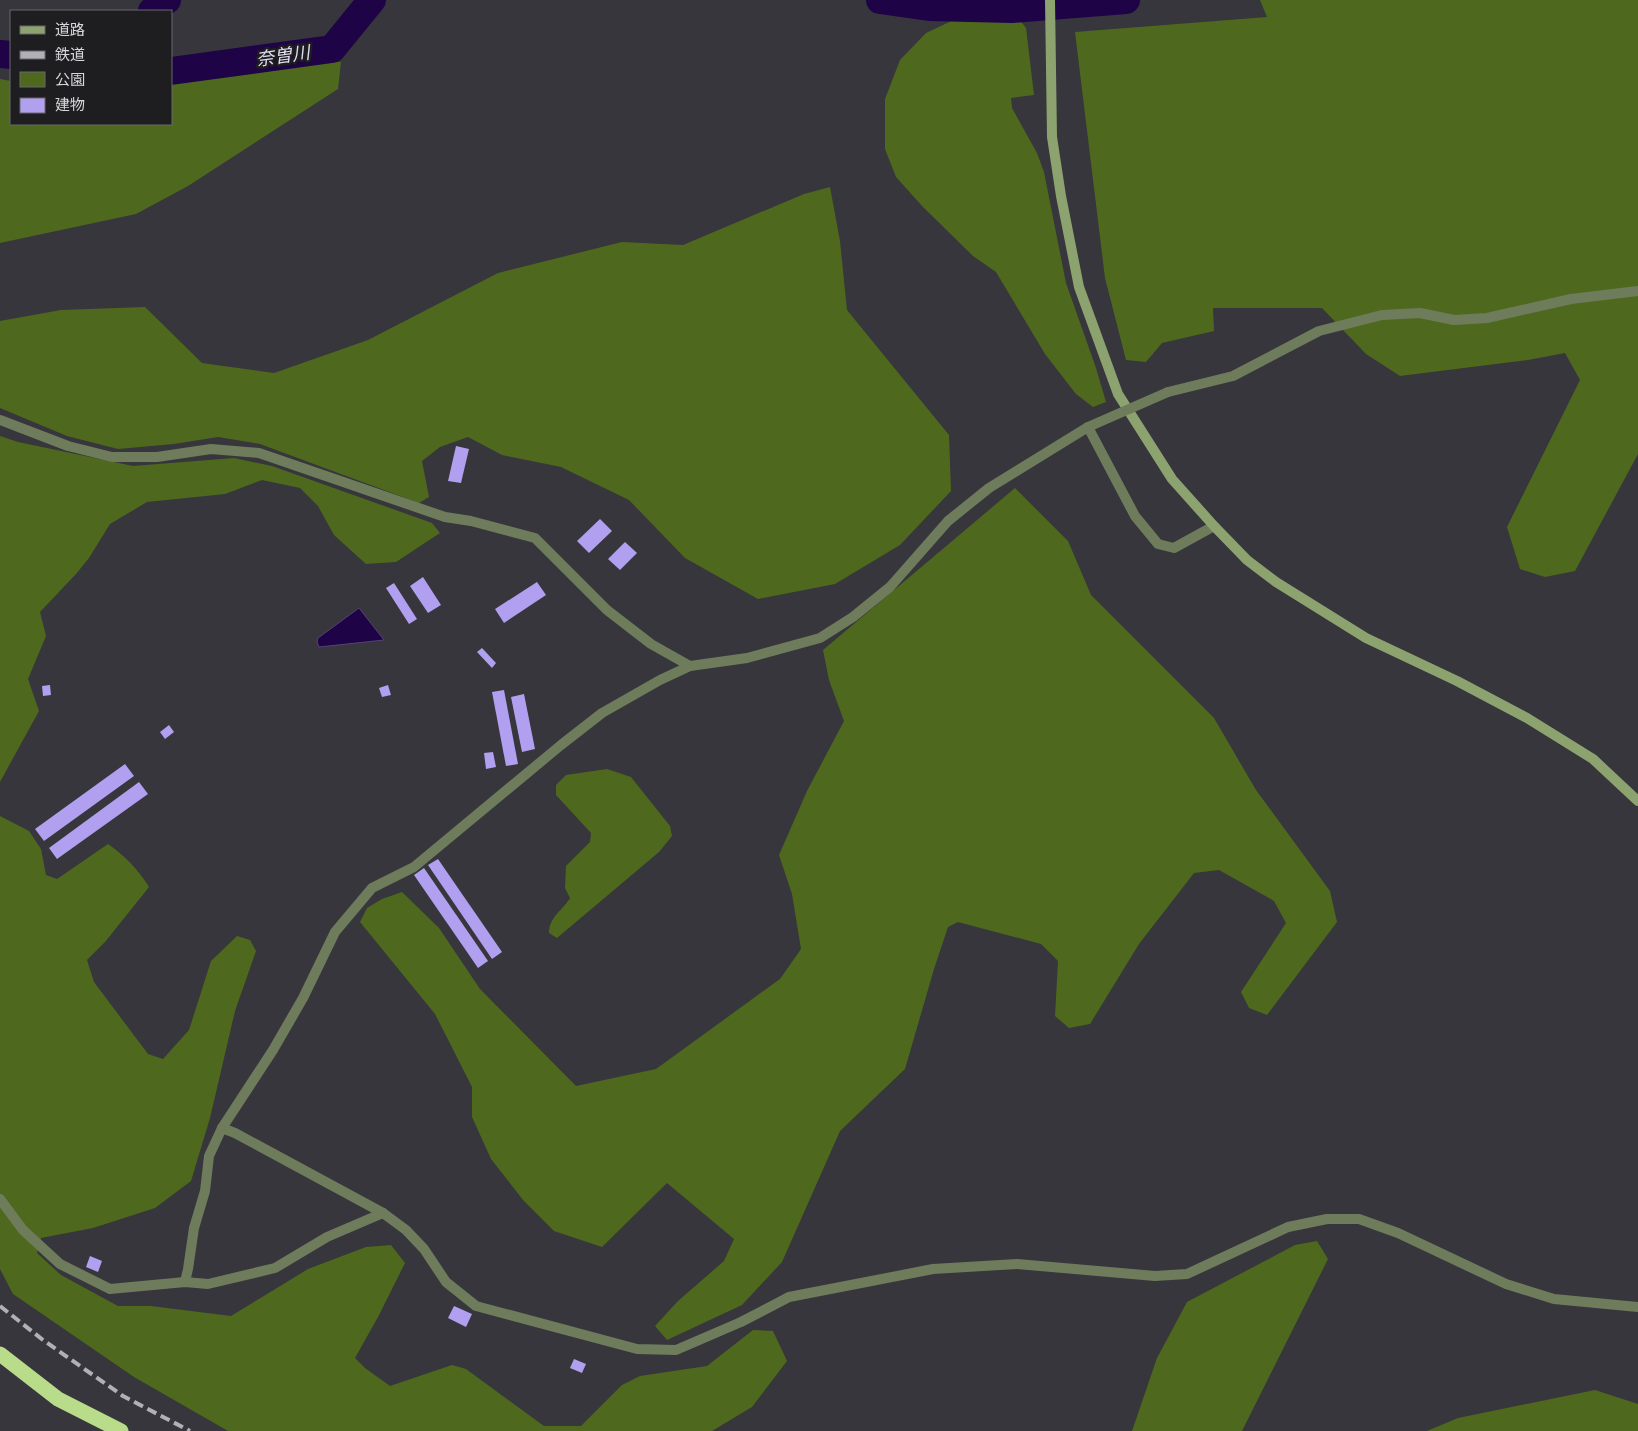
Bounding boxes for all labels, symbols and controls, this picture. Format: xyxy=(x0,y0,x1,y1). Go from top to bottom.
legend xyxy=(10,10,172,125)
text: 道路 xyxy=(55,20,85,40)
water label: 奈曽川 xyxy=(255,40,313,72)
text: 鉄道 xyxy=(55,45,85,65)
text: 公園 xyxy=(55,70,85,90)
text: 建物 xyxy=(55,95,85,115)

